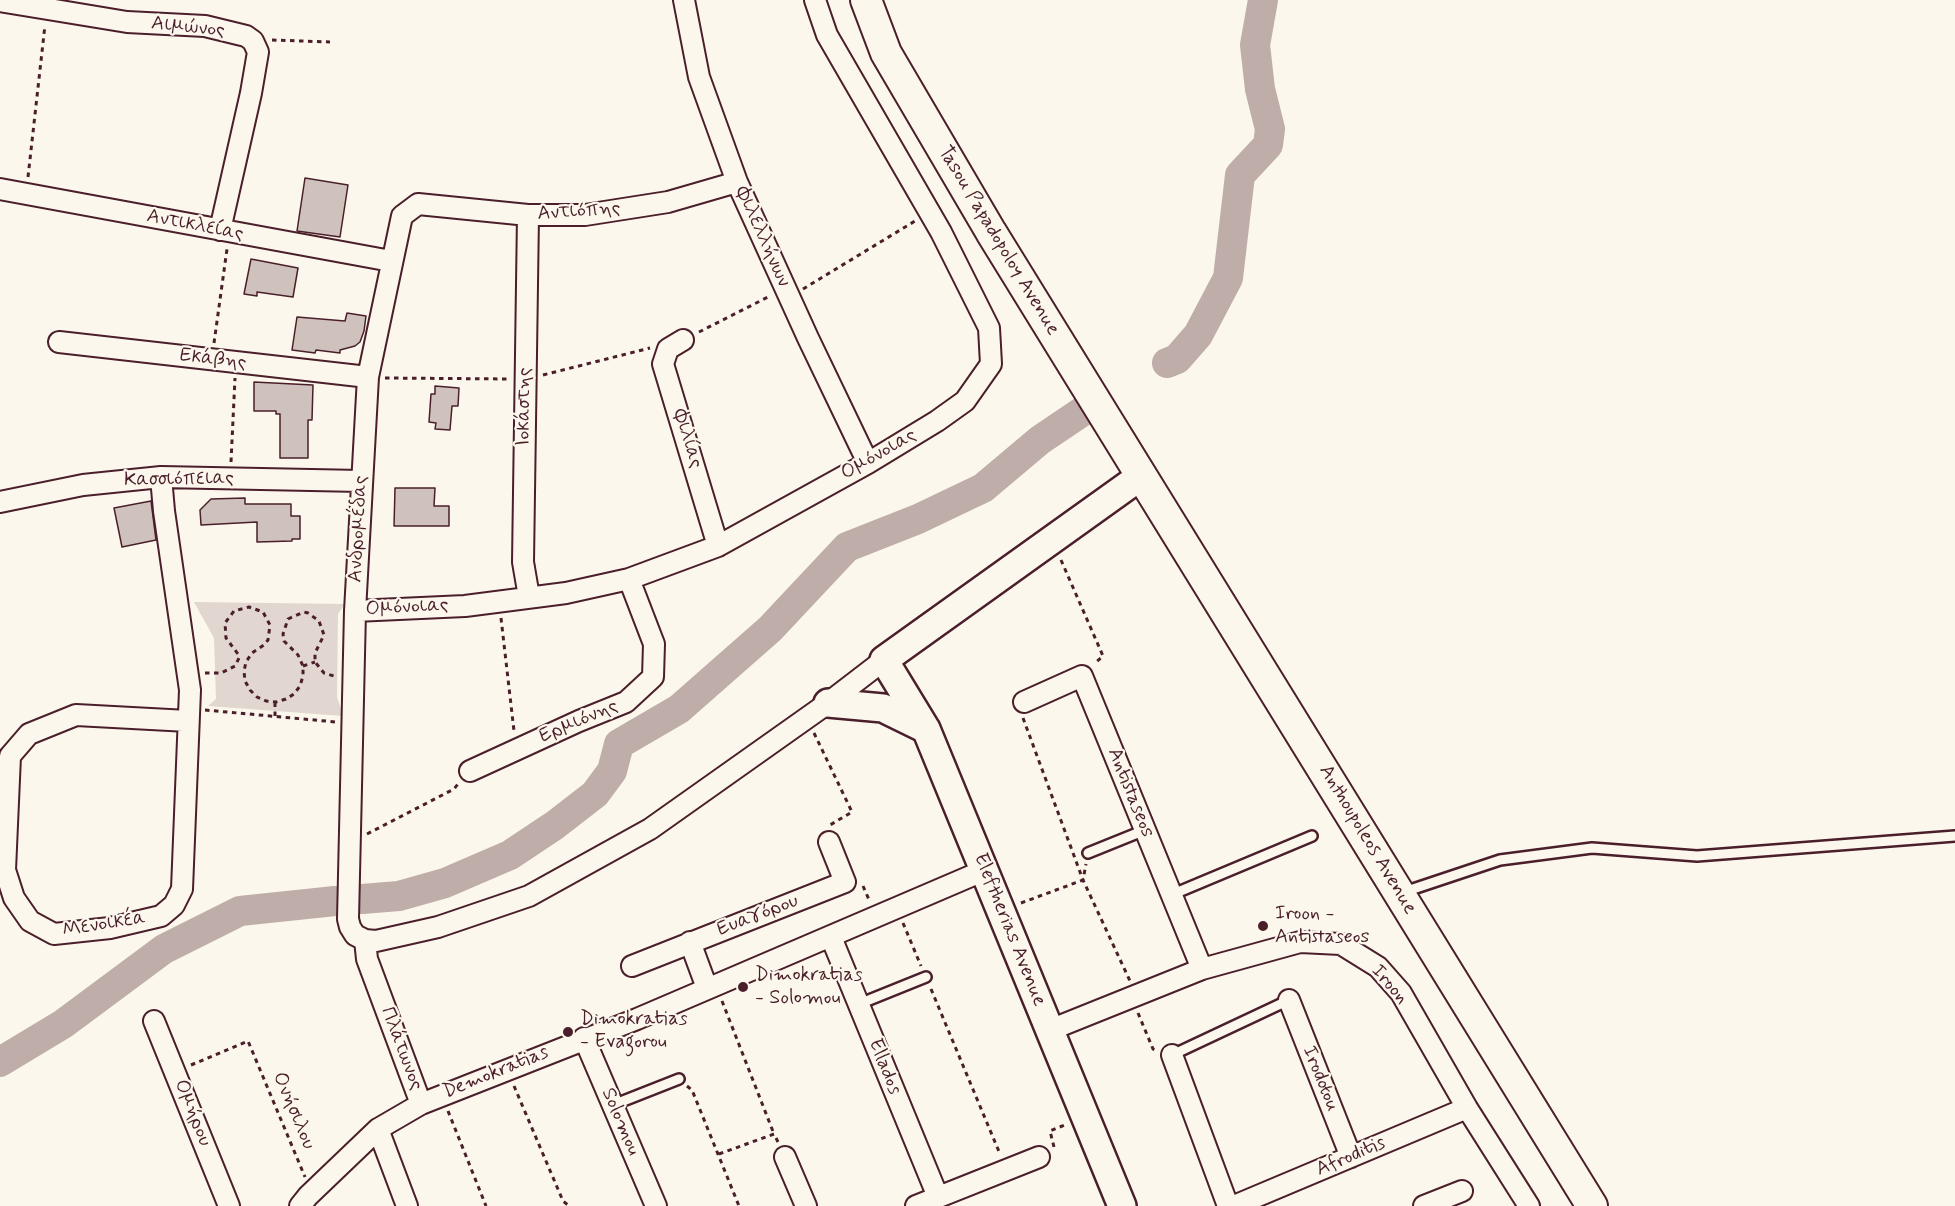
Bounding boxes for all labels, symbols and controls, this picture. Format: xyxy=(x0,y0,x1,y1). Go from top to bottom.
street label: Αιμώνος xyxy=(150,12,226,44)
street label: Tasou Papadopoloy Avenue xyxy=(932,142,1064,340)
street label: Φιλελλήνων xyxy=(729,183,795,291)
street label: Αντιόπης xyxy=(537,197,621,227)
street label: Αντικλείας xyxy=(145,205,245,247)
street label: Εκάβης xyxy=(178,344,248,376)
street label: Ιοκάστης xyxy=(512,367,538,447)
street label: Φιλίας xyxy=(667,407,707,471)
street label: Ομόνοιας xyxy=(837,424,921,486)
street label: Κασσιόπειας xyxy=(124,467,234,493)
street label: Ανδρομέδας xyxy=(344,475,374,583)
street label: Ομόνοιας xyxy=(365,594,449,622)
street label: Ερμιόνης xyxy=(536,695,622,749)
street label: Antistaseos xyxy=(1101,745,1159,841)
street label: Anthoupoleos Avenue xyxy=(1313,761,1421,919)
street label: Eleftherias Avenue xyxy=(967,850,1051,1010)
street label: Ευαγόρου xyxy=(714,890,802,942)
place label: Iroon - Antistaseos xyxy=(1275,903,1369,950)
street label: Μενοικέα xyxy=(61,907,147,943)
marker: Iroon - Antistaseos xyxy=(1256,919,1270,933)
street label: Iroon xyxy=(1365,960,1413,1010)
place label: Dimokratias - Solomou xyxy=(755,964,862,1011)
marker: Dimokratias - Solomou xyxy=(736,980,750,994)
street label: Πλάτωνος xyxy=(374,1004,428,1094)
place label: Dimokratias - Evagorou xyxy=(580,1008,687,1055)
marker: Dimokratias - Evagorou xyxy=(561,1025,575,1039)
street label: Ellados xyxy=(862,1036,906,1098)
street label: Demokratias xyxy=(440,1041,552,1105)
street label: Irodotou xyxy=(1296,1043,1344,1115)
street label: Ονήσιλου xyxy=(266,1069,320,1153)
street label: Ομήρου xyxy=(168,1076,216,1150)
street label: Solomou xyxy=(595,1085,645,1159)
street label: Afroditis xyxy=(1313,1132,1389,1182)

